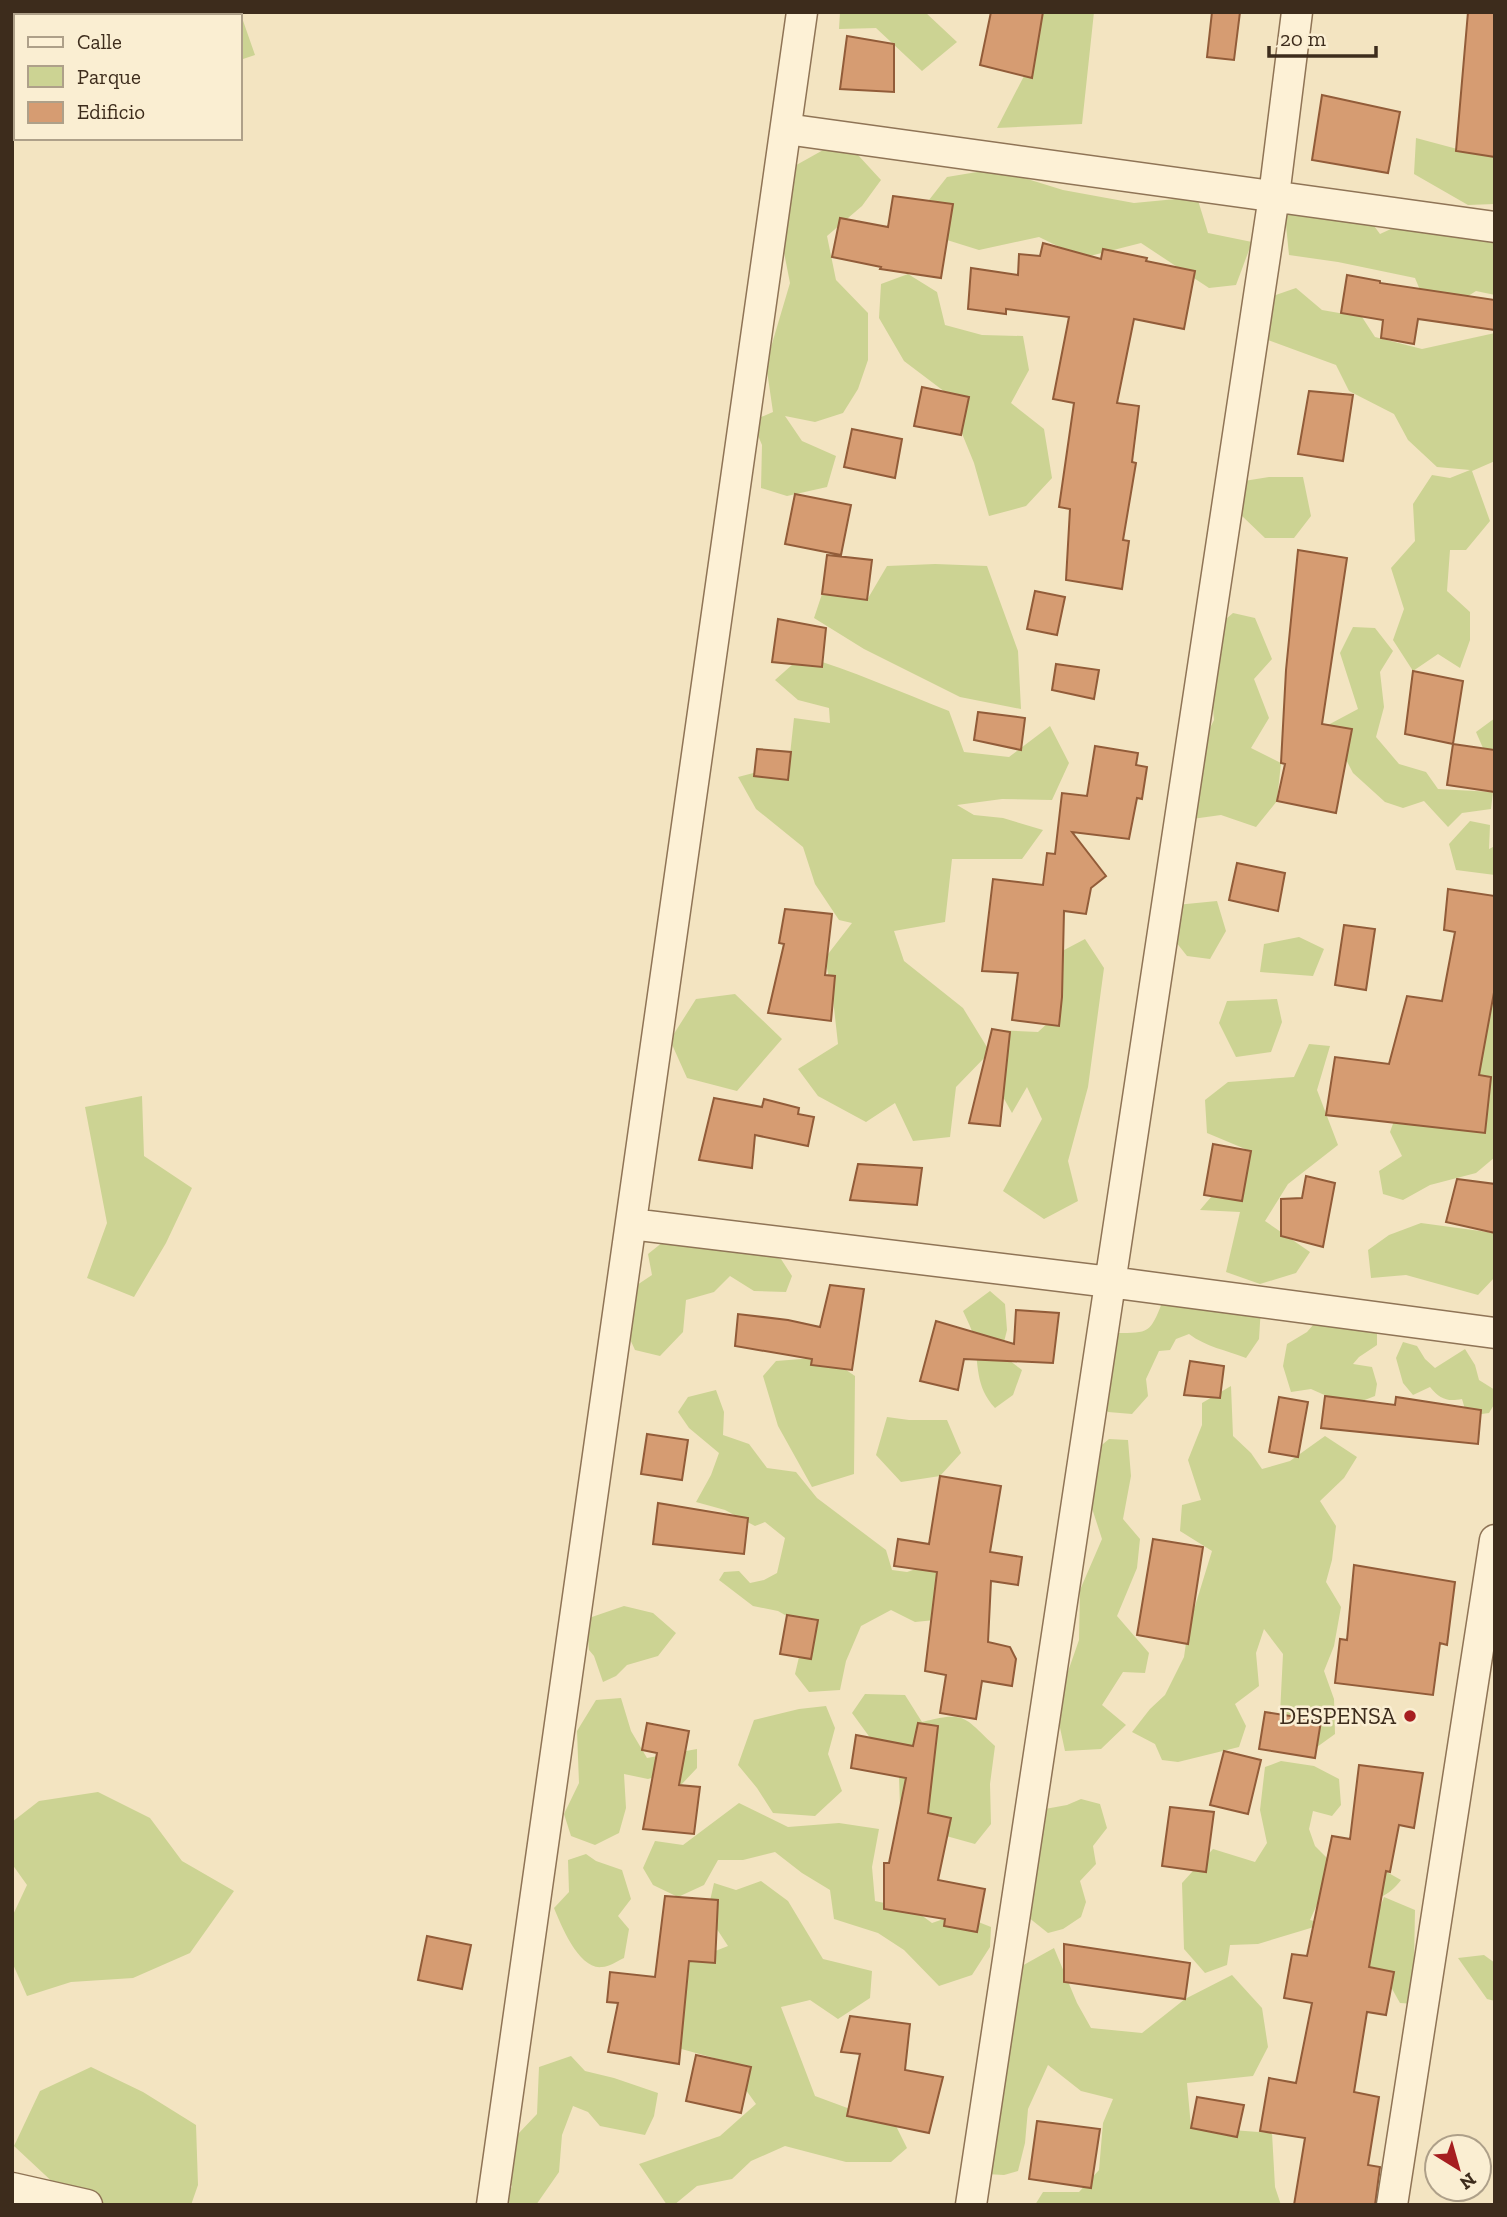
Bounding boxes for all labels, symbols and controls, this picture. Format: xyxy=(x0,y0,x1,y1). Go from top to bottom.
legend xyxy=(14,14,242,140)
scale bar xyxy=(1269,14,1376,58)
text: 20 m xyxy=(1280,26,1326,51)
text: Calle xyxy=(77,29,122,54)
text: Parque xyxy=(77,64,141,89)
text: Edificio xyxy=(77,99,145,124)
place label: DESPENSA xyxy=(1279,1701,1396,1730)
marker: DESPENSA xyxy=(1402,1708,1418,1724)
north arrow xyxy=(1423,2133,1493,2203)
text: N xyxy=(1455,2168,1481,2195)

